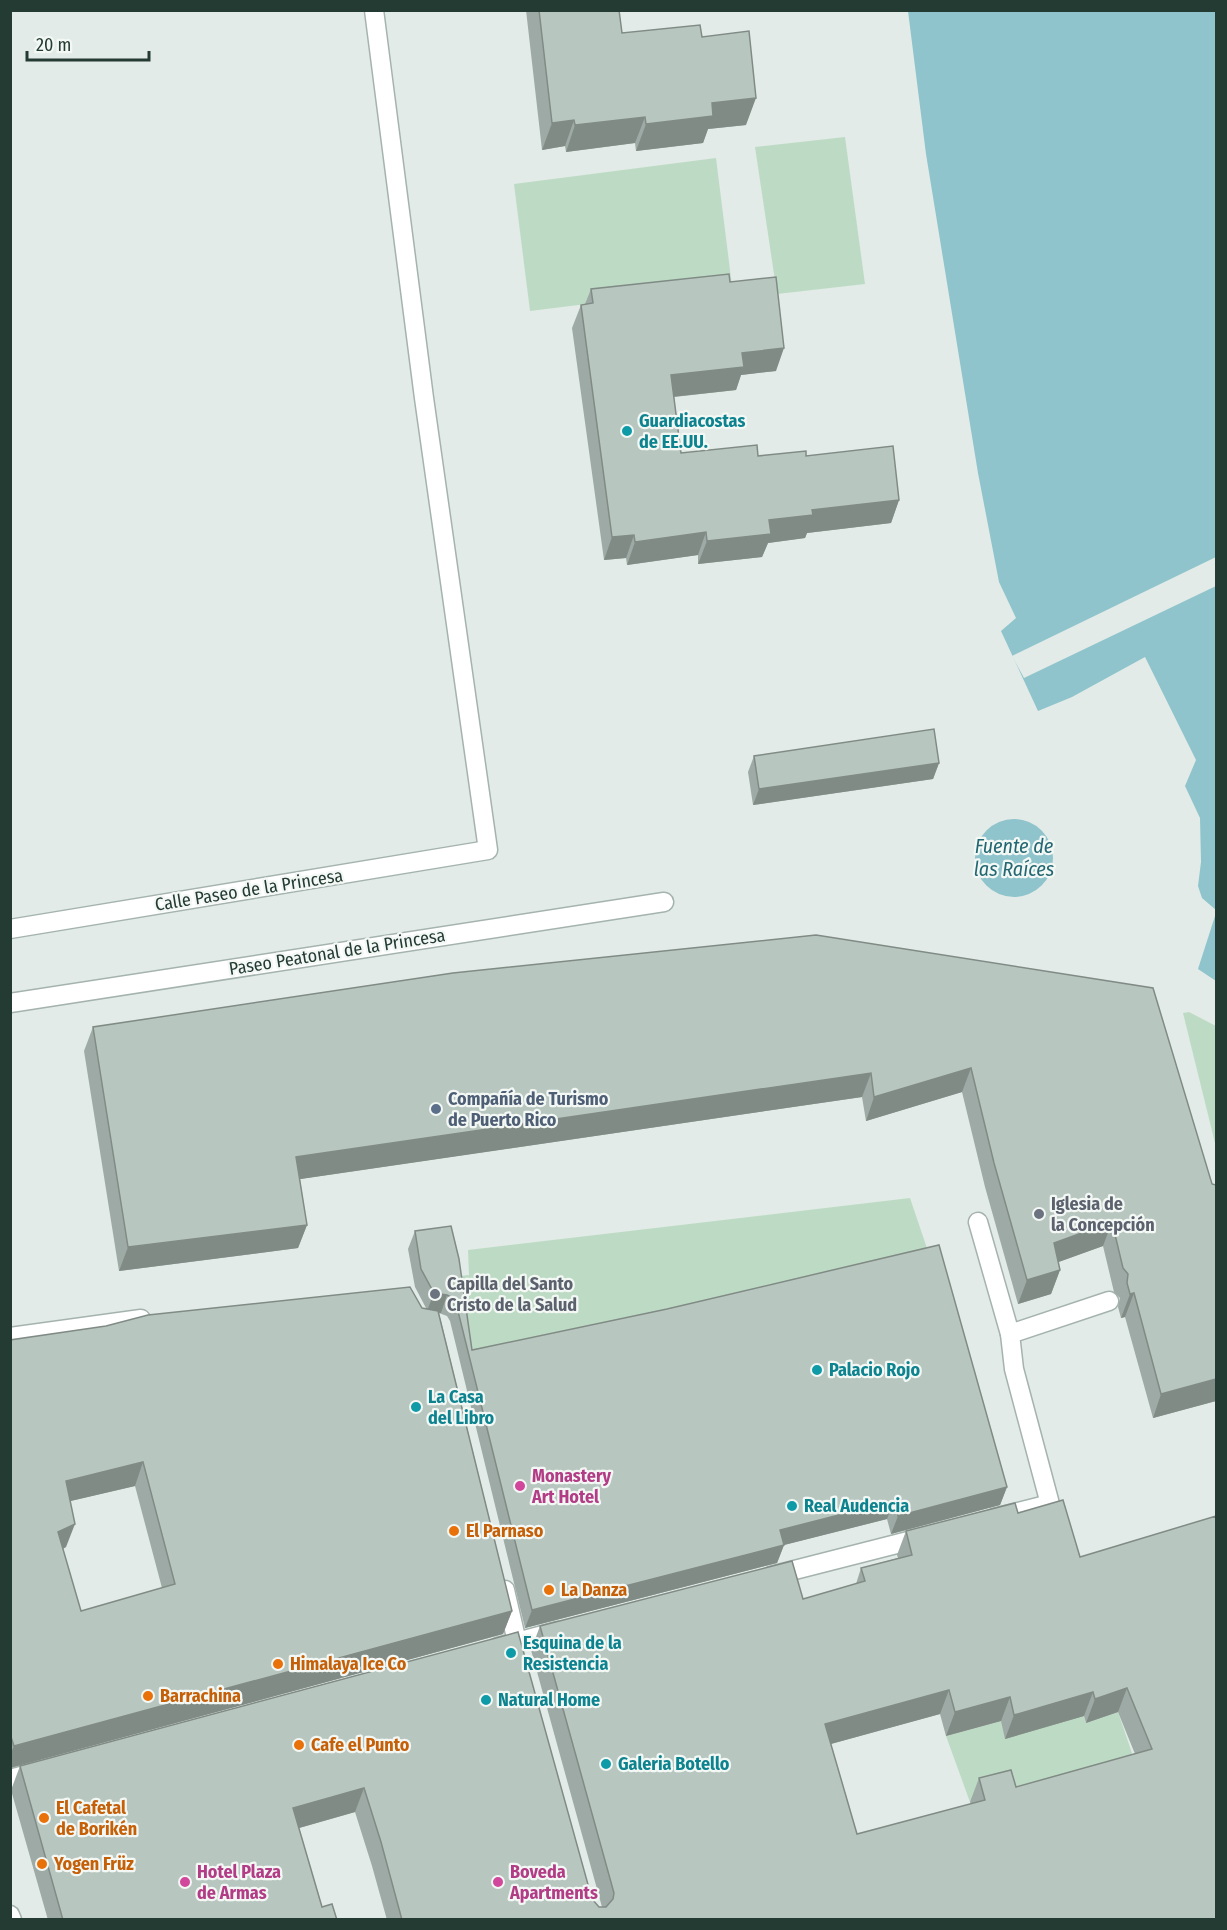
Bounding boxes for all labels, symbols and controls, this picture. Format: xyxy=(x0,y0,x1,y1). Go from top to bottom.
scale bar xyxy=(27,24,148,62)
text: 20 m xyxy=(36,34,71,56)
place label: Guardiacostas de EE.UU. xyxy=(639,410,745,453)
marker: Guardiacostas de EE.UU. xyxy=(620,424,634,438)
water label: Fuente de las Raíces xyxy=(974,834,1055,881)
street label: Calle Paseo de la Princesa xyxy=(153,864,345,916)
street label: Paseo Peatonal de la Princesa xyxy=(227,924,447,980)
place label: Compañía de Turismo de Puerto Rico xyxy=(448,1088,609,1131)
marker: Compañía de Turismo de Puerto Rico xyxy=(429,1102,443,1116)
place label: Iglesia de la Concepción xyxy=(1051,1193,1155,1236)
marker: Iglesia de la Concepción xyxy=(1032,1207,1046,1221)
place label: Capilla del Santo Cristo de la Salud xyxy=(447,1273,577,1316)
marker: Capilla del Santo Cristo de la Salud xyxy=(428,1287,442,1301)
place label: Palacio Rojo xyxy=(829,1359,920,1381)
marker: Palacio Rojo xyxy=(810,1363,824,1377)
place label: La Casa del Libro xyxy=(428,1386,494,1429)
marker: La Casa del Libro xyxy=(409,1400,423,1414)
place label: Monastery Art Hotel xyxy=(531,1465,611,1508)
marker: Monastery Art Hotel xyxy=(513,1479,527,1493)
place label: Real Audencia xyxy=(804,1495,909,1517)
marker: Real Audencia xyxy=(785,1499,799,1513)
place label: El Parnaso xyxy=(466,1520,544,1542)
marker: El Parnaso xyxy=(447,1524,461,1538)
place label: La Danza xyxy=(561,1579,627,1601)
marker: La Danza xyxy=(542,1583,556,1597)
place label: Esquina de la Resistencia xyxy=(523,1632,622,1675)
marker: Esquina de la Resistencia xyxy=(504,1646,518,1660)
place label: Himalaya Ice Co xyxy=(290,1653,407,1675)
marker: Himalaya Ice Co xyxy=(271,1657,285,1671)
place label: Barrachina xyxy=(160,1685,241,1707)
marker: Barrachina xyxy=(141,1689,155,1703)
place label: Natural Home xyxy=(498,1689,600,1711)
marker: Natural Home xyxy=(479,1693,493,1707)
place label: Cafe el Punto xyxy=(311,1734,410,1756)
marker: Cafe el Punto xyxy=(292,1738,306,1752)
place label: Galeria Botello xyxy=(618,1753,730,1775)
marker: Galeria Botello xyxy=(599,1757,613,1771)
place label: El Cafetal de Borikén xyxy=(56,1797,137,1840)
marker: El Cafetal de Borikén xyxy=(37,1811,51,1825)
place label: Yogen Früz xyxy=(53,1853,134,1875)
marker: Yogen Früz xyxy=(35,1857,49,1871)
place label: Hotel Plaza de Armas xyxy=(197,1861,281,1904)
place label: Boveda Apartments xyxy=(509,1861,598,1904)
marker: Hotel Plaza de Armas xyxy=(178,1875,192,1889)
marker: Boveda Apartments xyxy=(491,1875,505,1889)

